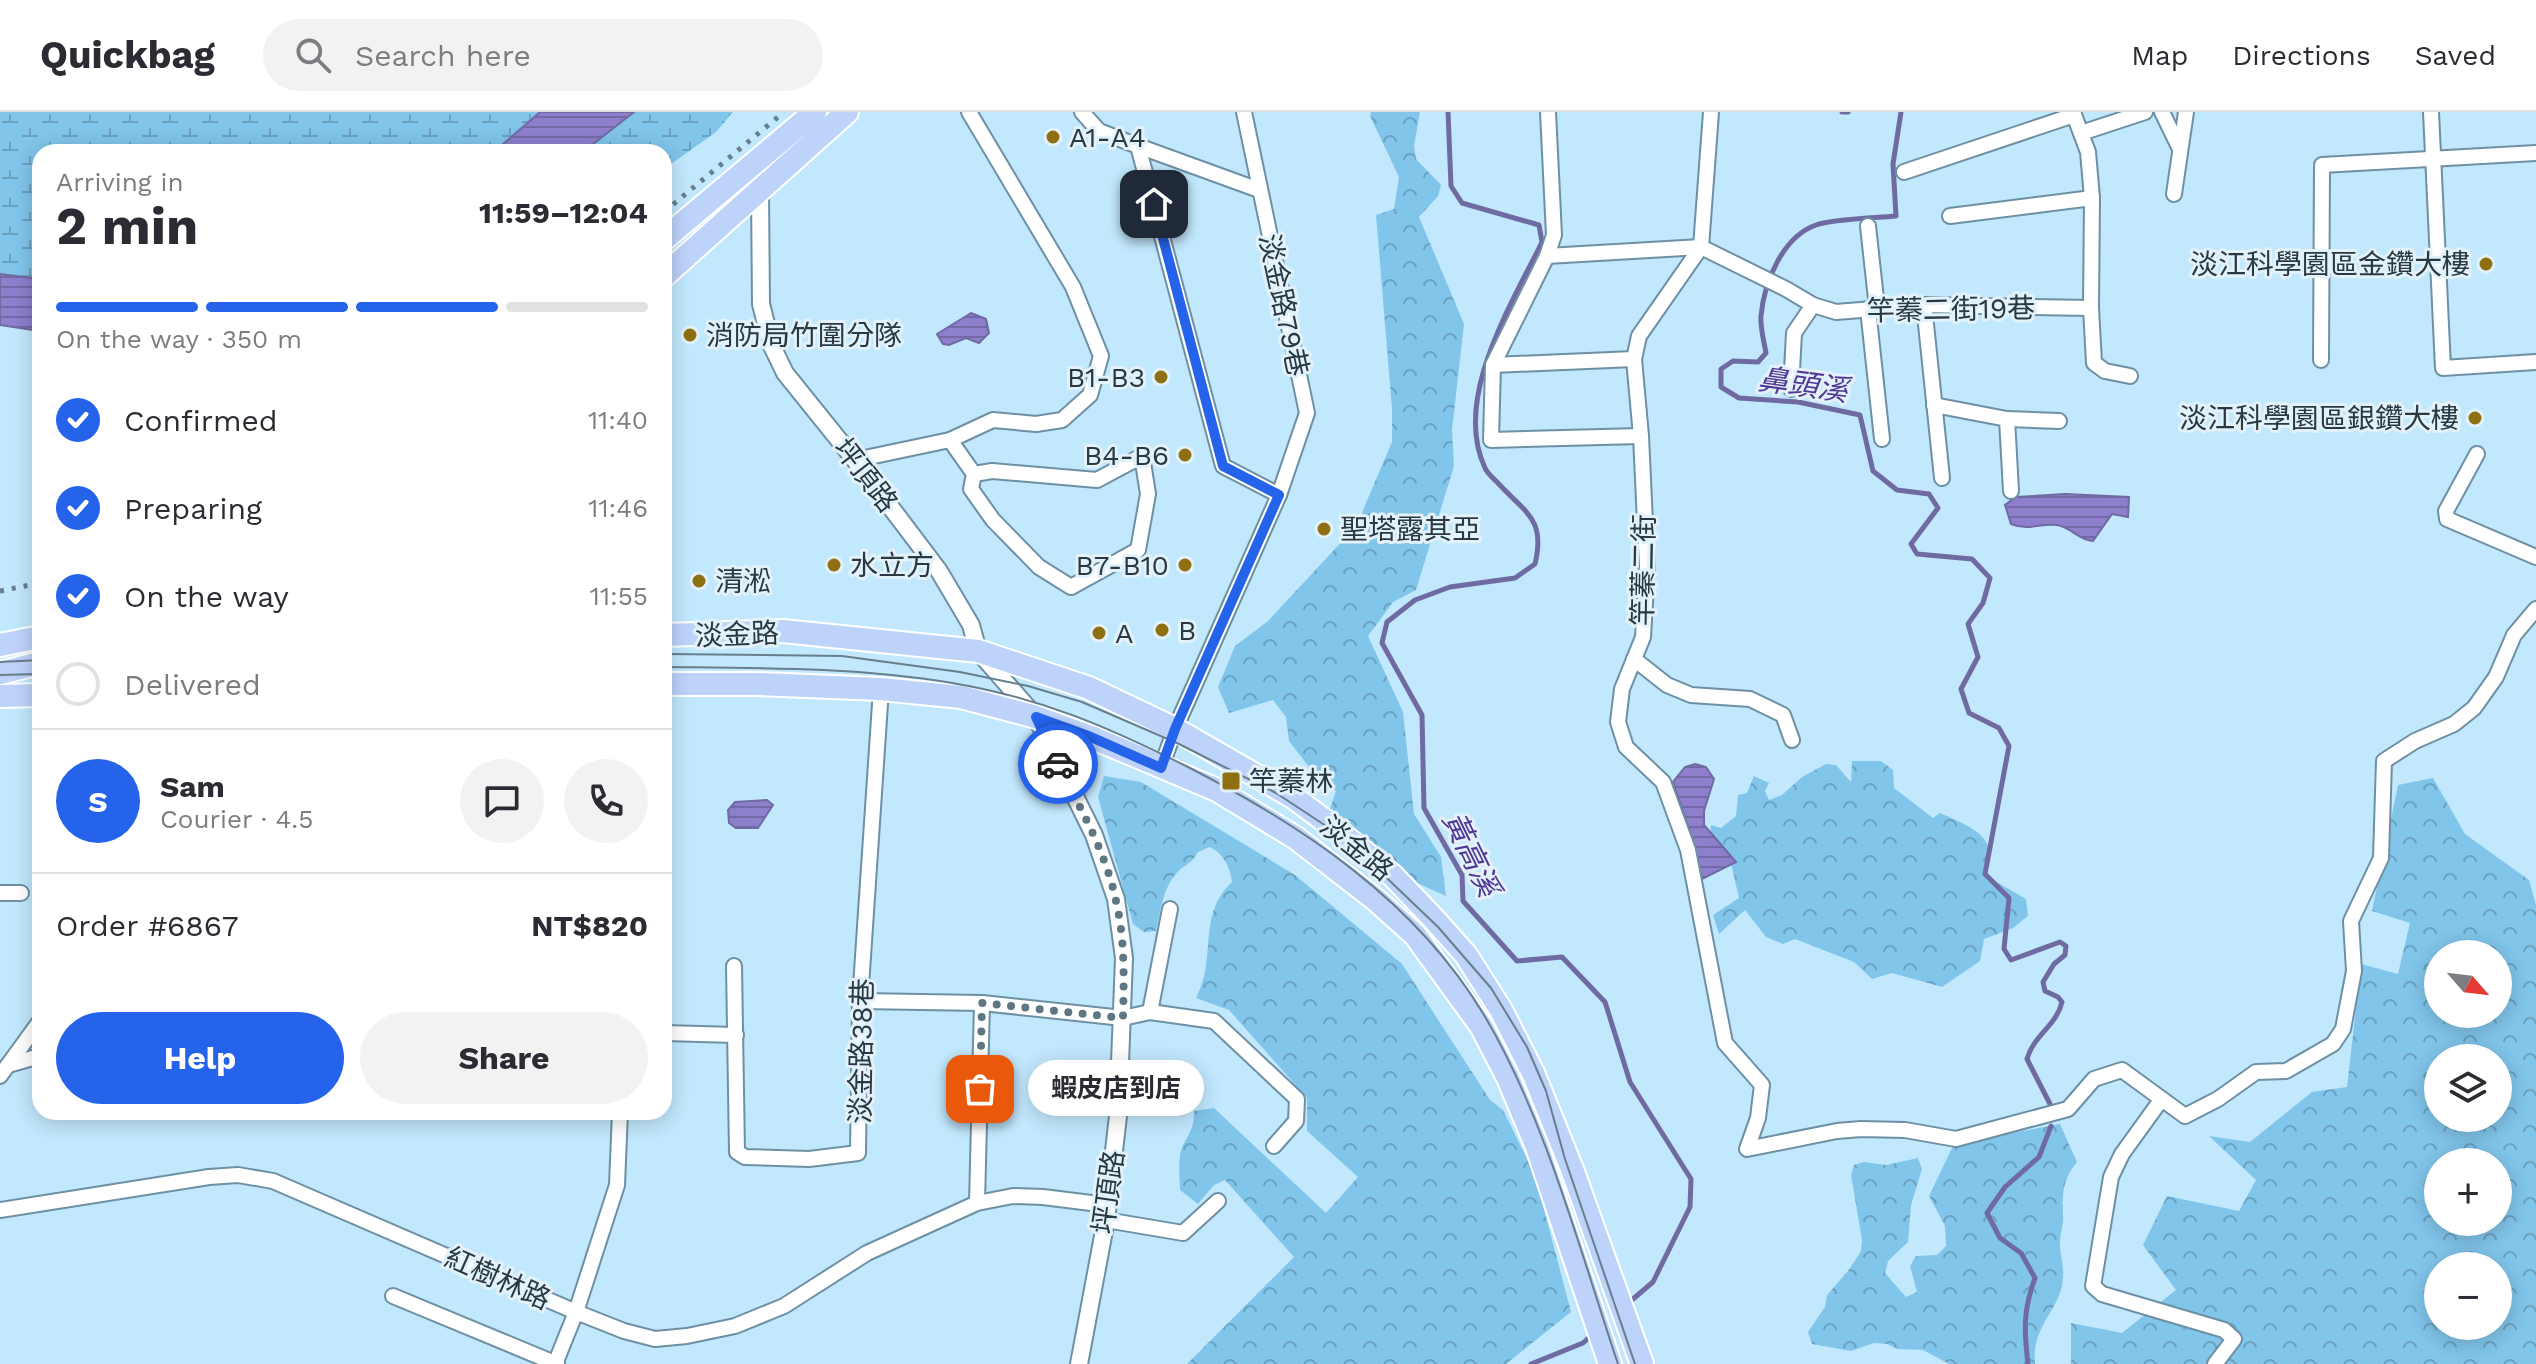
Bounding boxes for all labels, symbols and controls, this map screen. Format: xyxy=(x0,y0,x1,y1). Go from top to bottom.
search box xyxy=(263,19,823,91)
text: Quickbag xyxy=(40,33,215,77)
icon: search xyxy=(291,33,335,77)
text: Search here xyxy=(355,38,531,73)
text: Map xyxy=(2131,39,2188,72)
text: Directions xyxy=(2232,39,2371,72)
text: Saved xyxy=(2415,39,2496,72)
place label: A1-A4 xyxy=(1069,121,1146,154)
marker: A1-A4 xyxy=(1044,128,1062,146)
text: Arriving in xyxy=(56,167,184,197)
pin xyxy=(1120,170,1188,238)
icon: home xyxy=(1132,182,1176,226)
text: 11:59–12:04 xyxy=(479,195,648,230)
text: 2 min xyxy=(56,196,198,257)
street label: 淡金路79巷 xyxy=(1252,231,1315,379)
place label: 淡江科學園區金鑽大樓 xyxy=(2190,248,2470,281)
marker: 淡江科學園區金鑽大樓 xyxy=(2477,255,2495,273)
street label: 竿蓁二街19巷 xyxy=(1867,292,2035,327)
place label: 消防局竹圍分隊 xyxy=(706,319,902,352)
text: On the way · 350 m xyxy=(56,324,302,354)
marker: 消防局竹圍分隊 xyxy=(681,326,699,344)
place label: B1-B3 xyxy=(1067,361,1145,394)
water label: 鼻頭溪 xyxy=(1756,361,1854,409)
marker: B1-B3 xyxy=(1152,368,1170,386)
icon: check xyxy=(56,398,100,442)
place label: 淡江科學園區銀鑽大樓 xyxy=(2179,402,2459,435)
text: Confirmed xyxy=(124,403,278,438)
text: 11:40 xyxy=(588,405,648,435)
marker: 淡江科學園區銀鑽大樓 xyxy=(2466,409,2484,427)
street label: 坪頂路 xyxy=(827,432,904,519)
place label: B4-B6 xyxy=(1084,439,1169,472)
marker: B4-B6 xyxy=(1176,446,1194,464)
icon: check xyxy=(56,486,100,530)
text: Preparing xyxy=(124,491,262,526)
text: 11:46 xyxy=(588,493,648,523)
place label: 聖塔露其亞 xyxy=(1340,513,1480,546)
street label: 竿蓁二街 xyxy=(1626,514,1661,626)
marker: 聖塔露其亞 xyxy=(1315,520,1333,538)
place label: 水立方 xyxy=(850,549,934,582)
place label: B7-B10 xyxy=(1076,549,1169,582)
marker: 水立方 xyxy=(825,556,843,574)
marker: B7-B10 xyxy=(1176,556,1194,574)
place label: 清淞 xyxy=(715,565,771,598)
marker: 清淞 xyxy=(690,572,708,590)
icon: check xyxy=(56,574,100,618)
text: On the way xyxy=(124,579,289,614)
text: 11:55 xyxy=(590,581,648,611)
place label: B xyxy=(1178,614,1196,647)
street label: 淡金路 xyxy=(694,617,780,652)
place label: A xyxy=(1115,617,1133,650)
marker: B xyxy=(1153,621,1171,639)
marker: A xyxy=(1090,624,1108,642)
text: Delivered xyxy=(124,667,261,702)
courier xyxy=(1018,724,1098,804)
icon: car xyxy=(1036,742,1080,786)
button: chat xyxy=(460,759,544,843)
button: phone xyxy=(564,759,648,843)
place label: 竿蓁林 xyxy=(1249,765,1333,798)
text: Sam xyxy=(160,769,225,804)
marker: 竿蓁林 xyxy=(1220,770,1242,792)
text: S xyxy=(88,784,108,819)
text: Courier · 4.5 xyxy=(160,804,313,834)
water label: 黃高溪 xyxy=(1436,806,1509,905)
street label: 淡金路 xyxy=(1314,809,1400,888)
text: Order #6867 xyxy=(56,908,239,943)
text: NT$820 xyxy=(531,908,648,943)
north arrow xyxy=(2424,940,2512,1028)
map controls xyxy=(2424,940,2512,1340)
street label: 淡金路38巷 xyxy=(844,978,879,1124)
button: Help xyxy=(56,1012,344,1104)
button: Share xyxy=(360,1012,648,1104)
button: layers xyxy=(2424,1044,2512,1132)
pin xyxy=(946,1055,1014,1123)
callout: 蝦皮店到店 xyxy=(1028,1061,1204,1117)
icon: bag xyxy=(958,1067,1002,1111)
text: 蝦皮店到店 xyxy=(1051,1073,1181,1103)
street label: 坪頂路 xyxy=(1086,1148,1131,1236)
button: + xyxy=(2424,1148,2512,1236)
street label: 紅樹林路 xyxy=(440,1241,556,1316)
button: − xyxy=(2424,1252,2512,1340)

